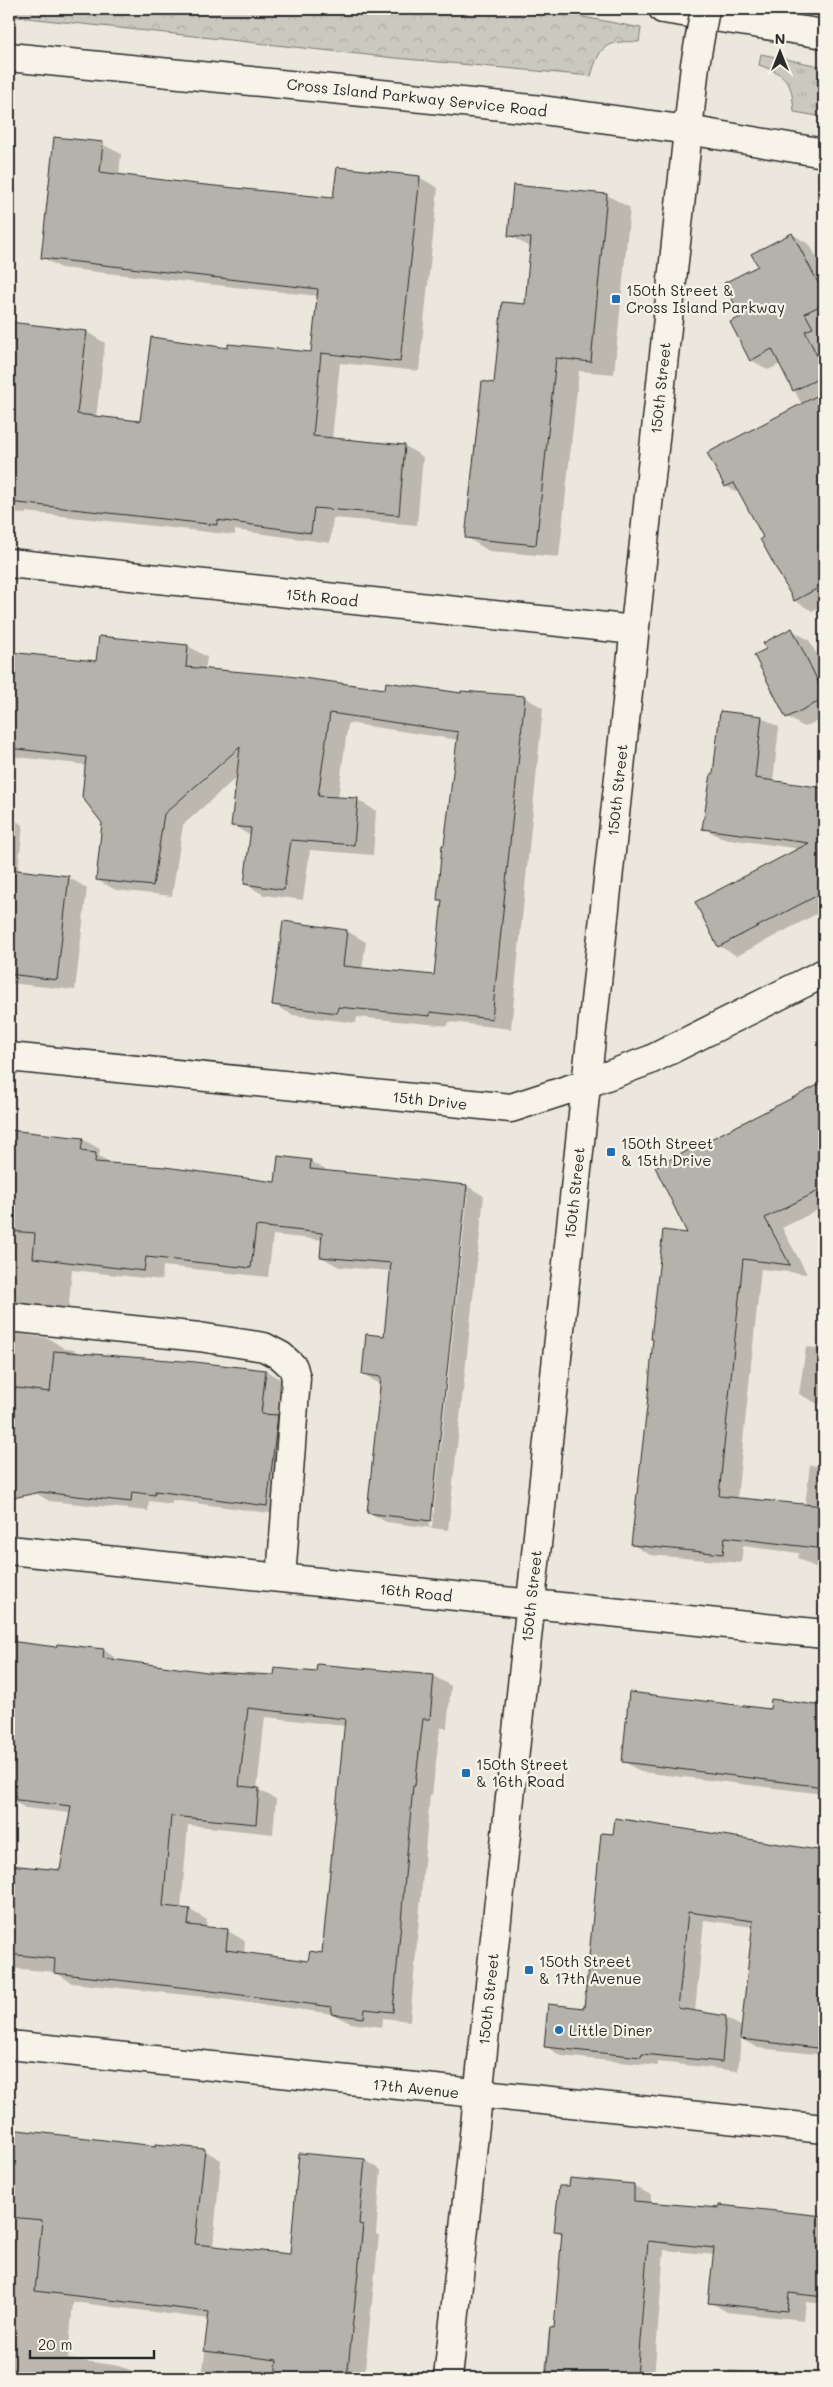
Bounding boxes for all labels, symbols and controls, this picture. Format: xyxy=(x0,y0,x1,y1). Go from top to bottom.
north arrow xyxy=(756,28,806,78)
text: N xyxy=(775,29,785,48)
street label: Cross Island Parkway Service Road xyxy=(286,73,548,121)
place label: 150th Street & Cross Island Parkway xyxy=(626,280,785,317)
marker: 150th Street & Cross Island Parkway xyxy=(610,293,622,305)
street label: 150th Street xyxy=(645,341,675,435)
street label: 15th Road xyxy=(285,583,359,611)
street label: 150th Street xyxy=(602,743,632,837)
street label: 15th Drive xyxy=(392,1086,468,1114)
place label: 150th Street & 15th Drive xyxy=(621,1133,713,1170)
street label: 150th Street xyxy=(559,1146,589,1240)
marker: 150th Street & 15th Drive xyxy=(605,1146,617,1158)
street label: 150th Street xyxy=(516,1549,546,1643)
street label: 16th Road xyxy=(379,1578,453,1606)
place label: 150th Street & 16th Road xyxy=(476,1754,568,1791)
marker: 150th Street & 16th Road xyxy=(460,1767,472,1779)
place label: 150th Street & 17th Avenue xyxy=(539,1951,641,1988)
street label: 150th Street xyxy=(473,1952,503,2046)
marker: 150th Street & 17th Avenue xyxy=(523,1964,535,1976)
place label: Little Diner xyxy=(569,2020,653,2040)
marker: Little Diner xyxy=(553,2024,565,2036)
street label: 17th Avenue xyxy=(372,2074,460,2102)
scale bar xyxy=(30,2327,154,2359)
text: 20 m xyxy=(38,2334,72,2354)

